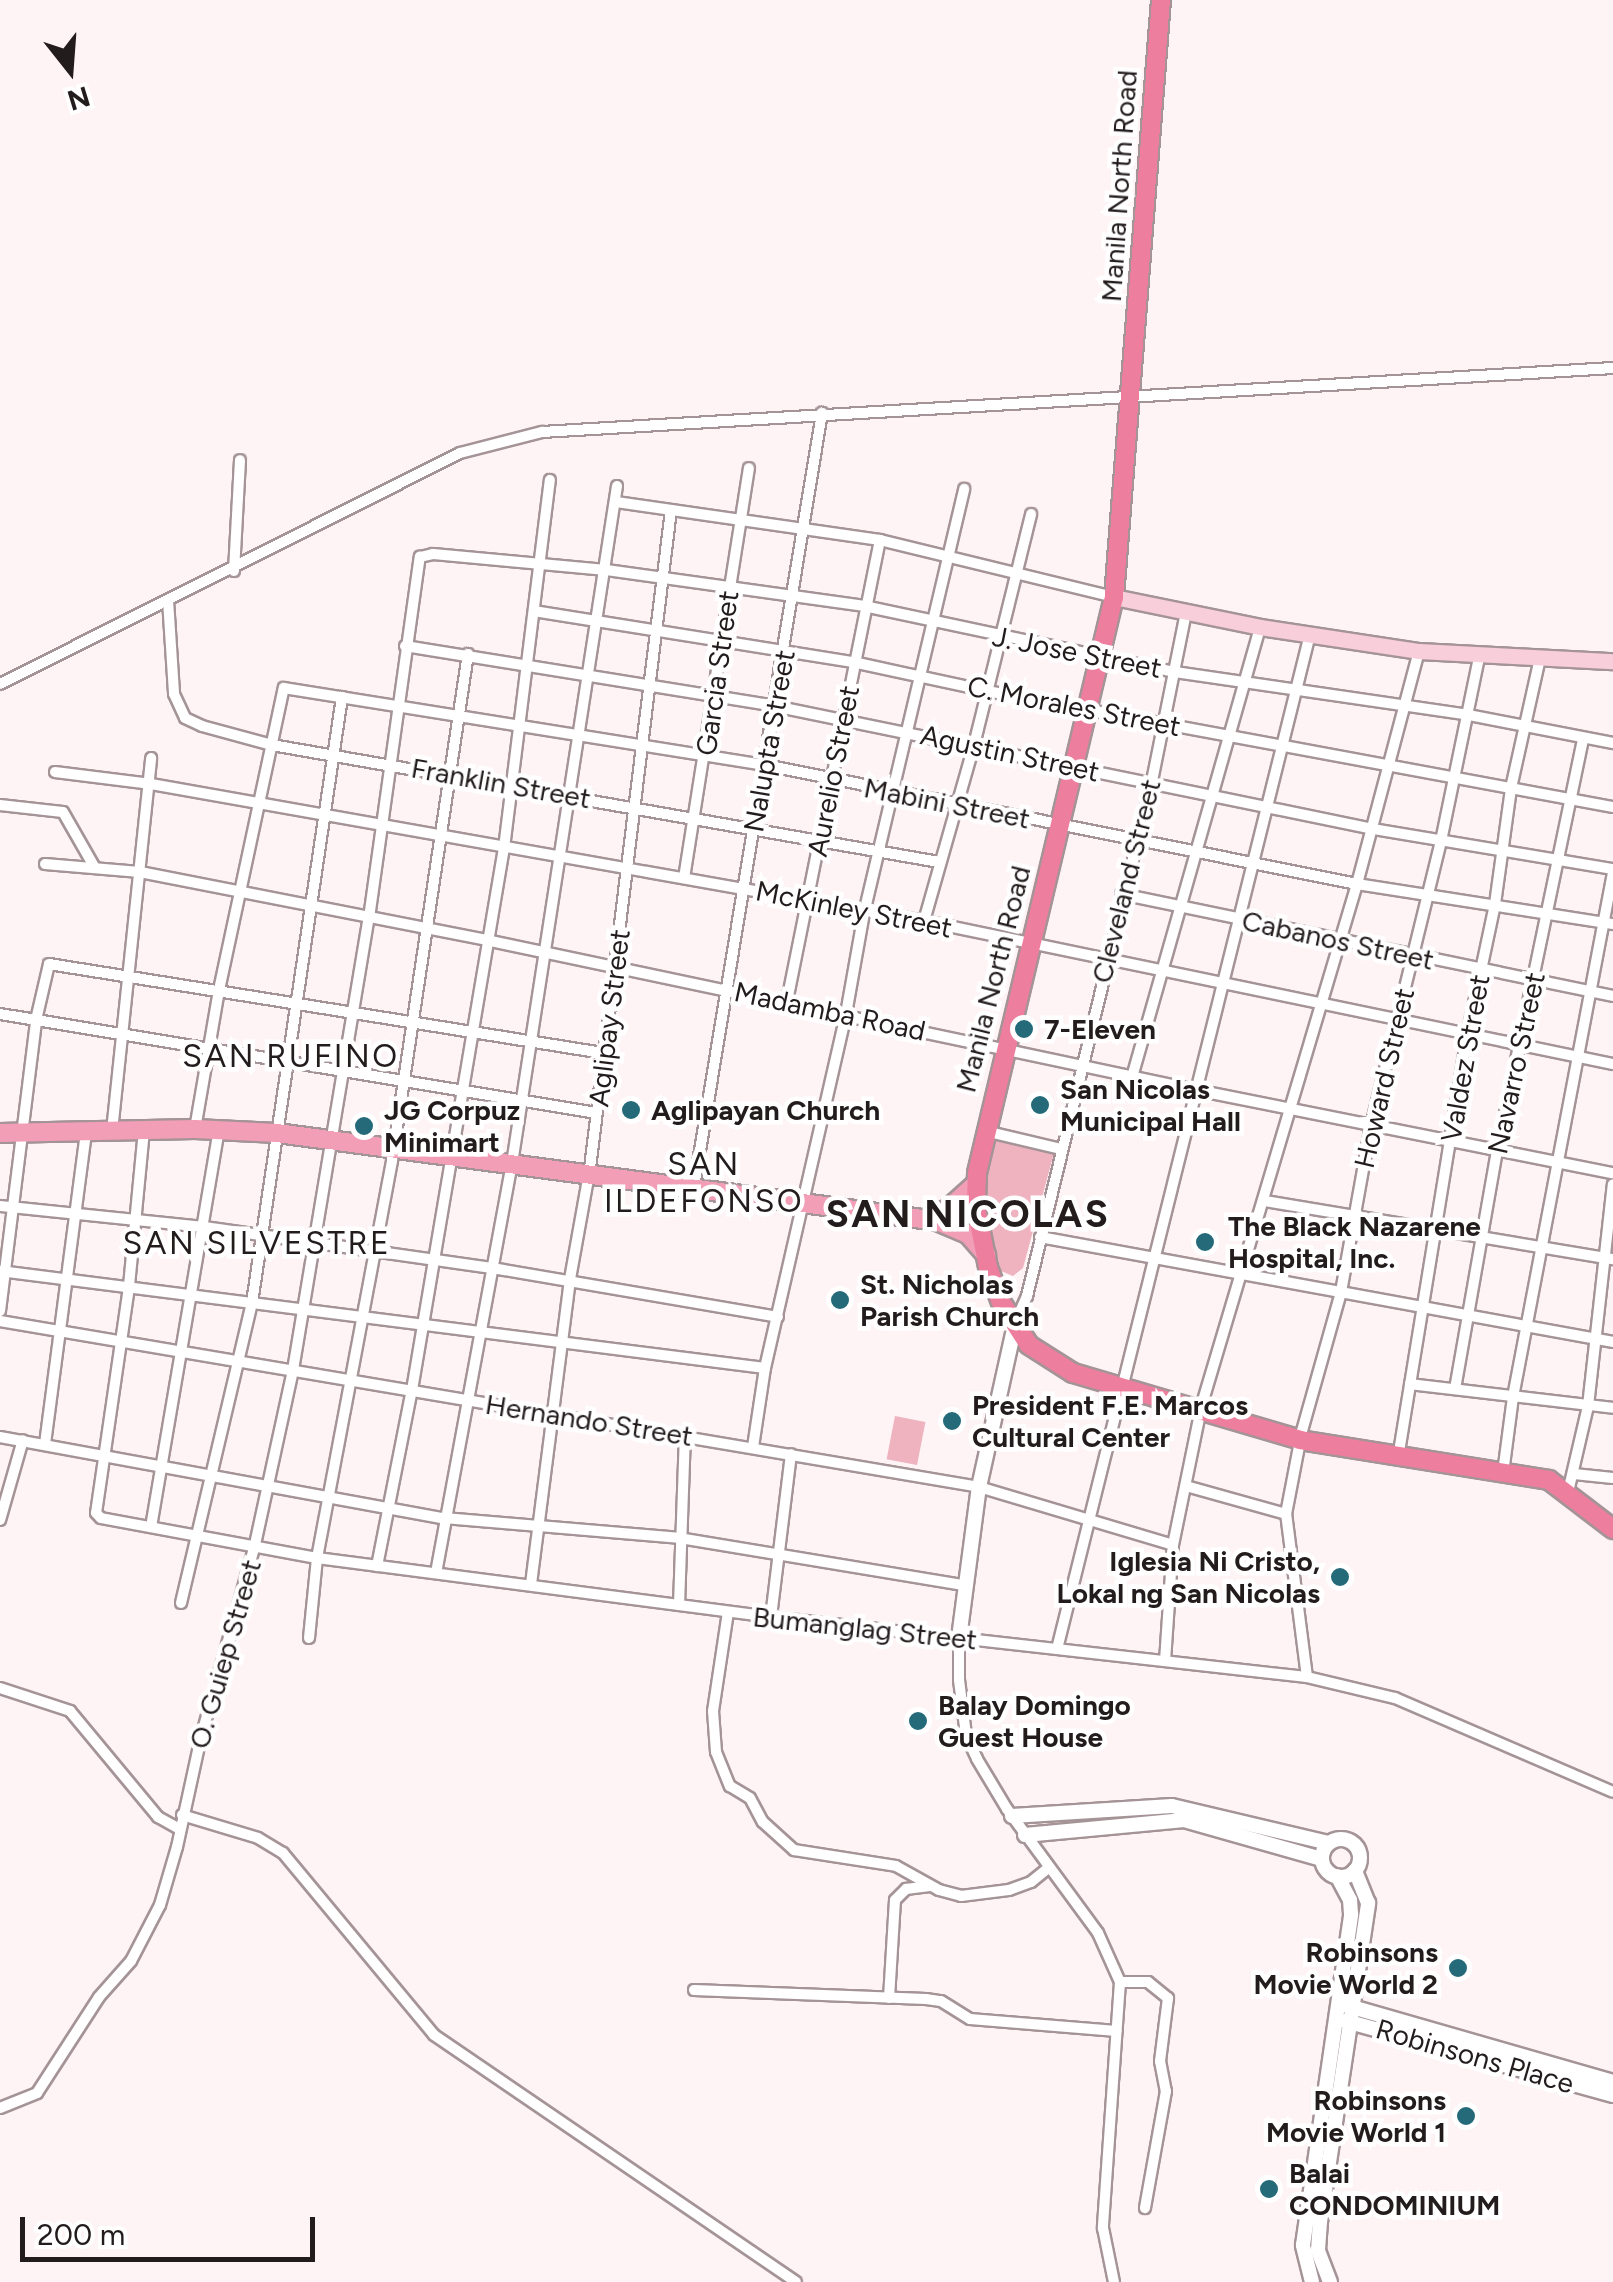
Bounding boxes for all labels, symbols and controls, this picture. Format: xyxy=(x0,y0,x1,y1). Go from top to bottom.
north arrow xyxy=(20,20,120,120)
street label: Manila North Road xyxy=(1094,69,1144,303)
text: N xyxy=(63,79,94,118)
street label: Garcia Street xyxy=(689,588,745,758)
street label: J. Jose Street xyxy=(990,619,1164,685)
street label: Nalupta Street xyxy=(736,647,802,835)
street label: C. Morales Street xyxy=(965,669,1183,743)
street label: Aurelio Street xyxy=(800,683,866,859)
street label: Agustin Street xyxy=(918,718,1102,788)
street label: Franklin Street xyxy=(409,751,593,815)
street label: Mabini Street xyxy=(861,770,1033,836)
street label: Cleveland Street xyxy=(1084,776,1168,986)
street label: Manila North Road xyxy=(949,862,1037,1096)
street label: McKinley Street xyxy=(753,874,955,944)
street label: Cabanos Street xyxy=(1239,903,1437,977)
street label: Aglipay Street xyxy=(581,927,637,1109)
street label: Navarro Street xyxy=(1480,969,1552,1157)
street label: Valdez Street xyxy=(1434,972,1496,1144)
street label: Madamba Road xyxy=(731,974,929,1048)
street label: Howard Street xyxy=(1347,985,1421,1171)
place label: 7-Eleven xyxy=(1044,1012,1156,1046)
marker: 7-Eleven xyxy=(1013,1018,1035,1040)
district label: SAN RUFINO xyxy=(182,1037,400,1075)
place label: San Nicolas Municipal Hall xyxy=(1060,1072,1241,1138)
place label: JG Corpuz Minimart xyxy=(384,1093,520,1159)
place label: Aglipayan Church xyxy=(651,1093,880,1127)
marker: San Nicolas Municipal Hall xyxy=(1029,1094,1051,1116)
marker: Aglipayan Church xyxy=(620,1099,642,1121)
marker: JG Corpuz Minimart xyxy=(353,1115,375,1137)
district label: SAN ILDEFONSO xyxy=(604,1146,804,1221)
district label: SAN NICOLAS xyxy=(826,1192,1110,1238)
place label: The Black Nazarene Hospital, Inc. xyxy=(1228,1209,1481,1275)
district label: SAN SILVESTRE xyxy=(123,1224,391,1262)
marker: The Black Nazarene Hospital, Inc. xyxy=(1192,1229,1218,1255)
place label: St. Nicholas Parish Church xyxy=(860,1267,1039,1333)
marker: St. Nicholas Parish Church xyxy=(829,1289,851,1311)
street label: Hernando Street xyxy=(483,1387,695,1453)
place label: President F.E. Marcos Cultural Center xyxy=(972,1388,1248,1454)
marker: President F.E. Marcos Cultural Center xyxy=(941,1410,963,1432)
place label: Iglesia Ni Cristo, Lokal ng San Nicolas xyxy=(1057,1544,1320,1610)
street label: O. Guiep Street xyxy=(182,1556,268,1752)
marker: Iglesia Ni Cristo, Lokal ng San Nicolas xyxy=(1329,1566,1351,1588)
street label: Bumanglag Street xyxy=(751,1600,979,1656)
place label: Balay Domingo Guest House xyxy=(938,1688,1131,1754)
marker: Balay Domingo Guest House xyxy=(907,1710,929,1732)
place label: Robinsons Movie World 2 xyxy=(1254,1935,1438,2001)
marker: Robinsons Movie World 2 xyxy=(1447,1957,1469,1979)
street label: Robinsons Place xyxy=(1372,2012,1578,2100)
place label: Robinsons Movie World 1 xyxy=(1266,2083,1446,2149)
marker: Robinsons Movie World 1 xyxy=(1455,2105,1477,2127)
place label: Balai CONDOMINIUM xyxy=(1289,2156,1500,2222)
marker: Balai CONDOMINIUM xyxy=(1258,2178,1280,2200)
scale bar xyxy=(25,2197,320,2259)
text: 200 m xyxy=(37,2216,125,2253)

